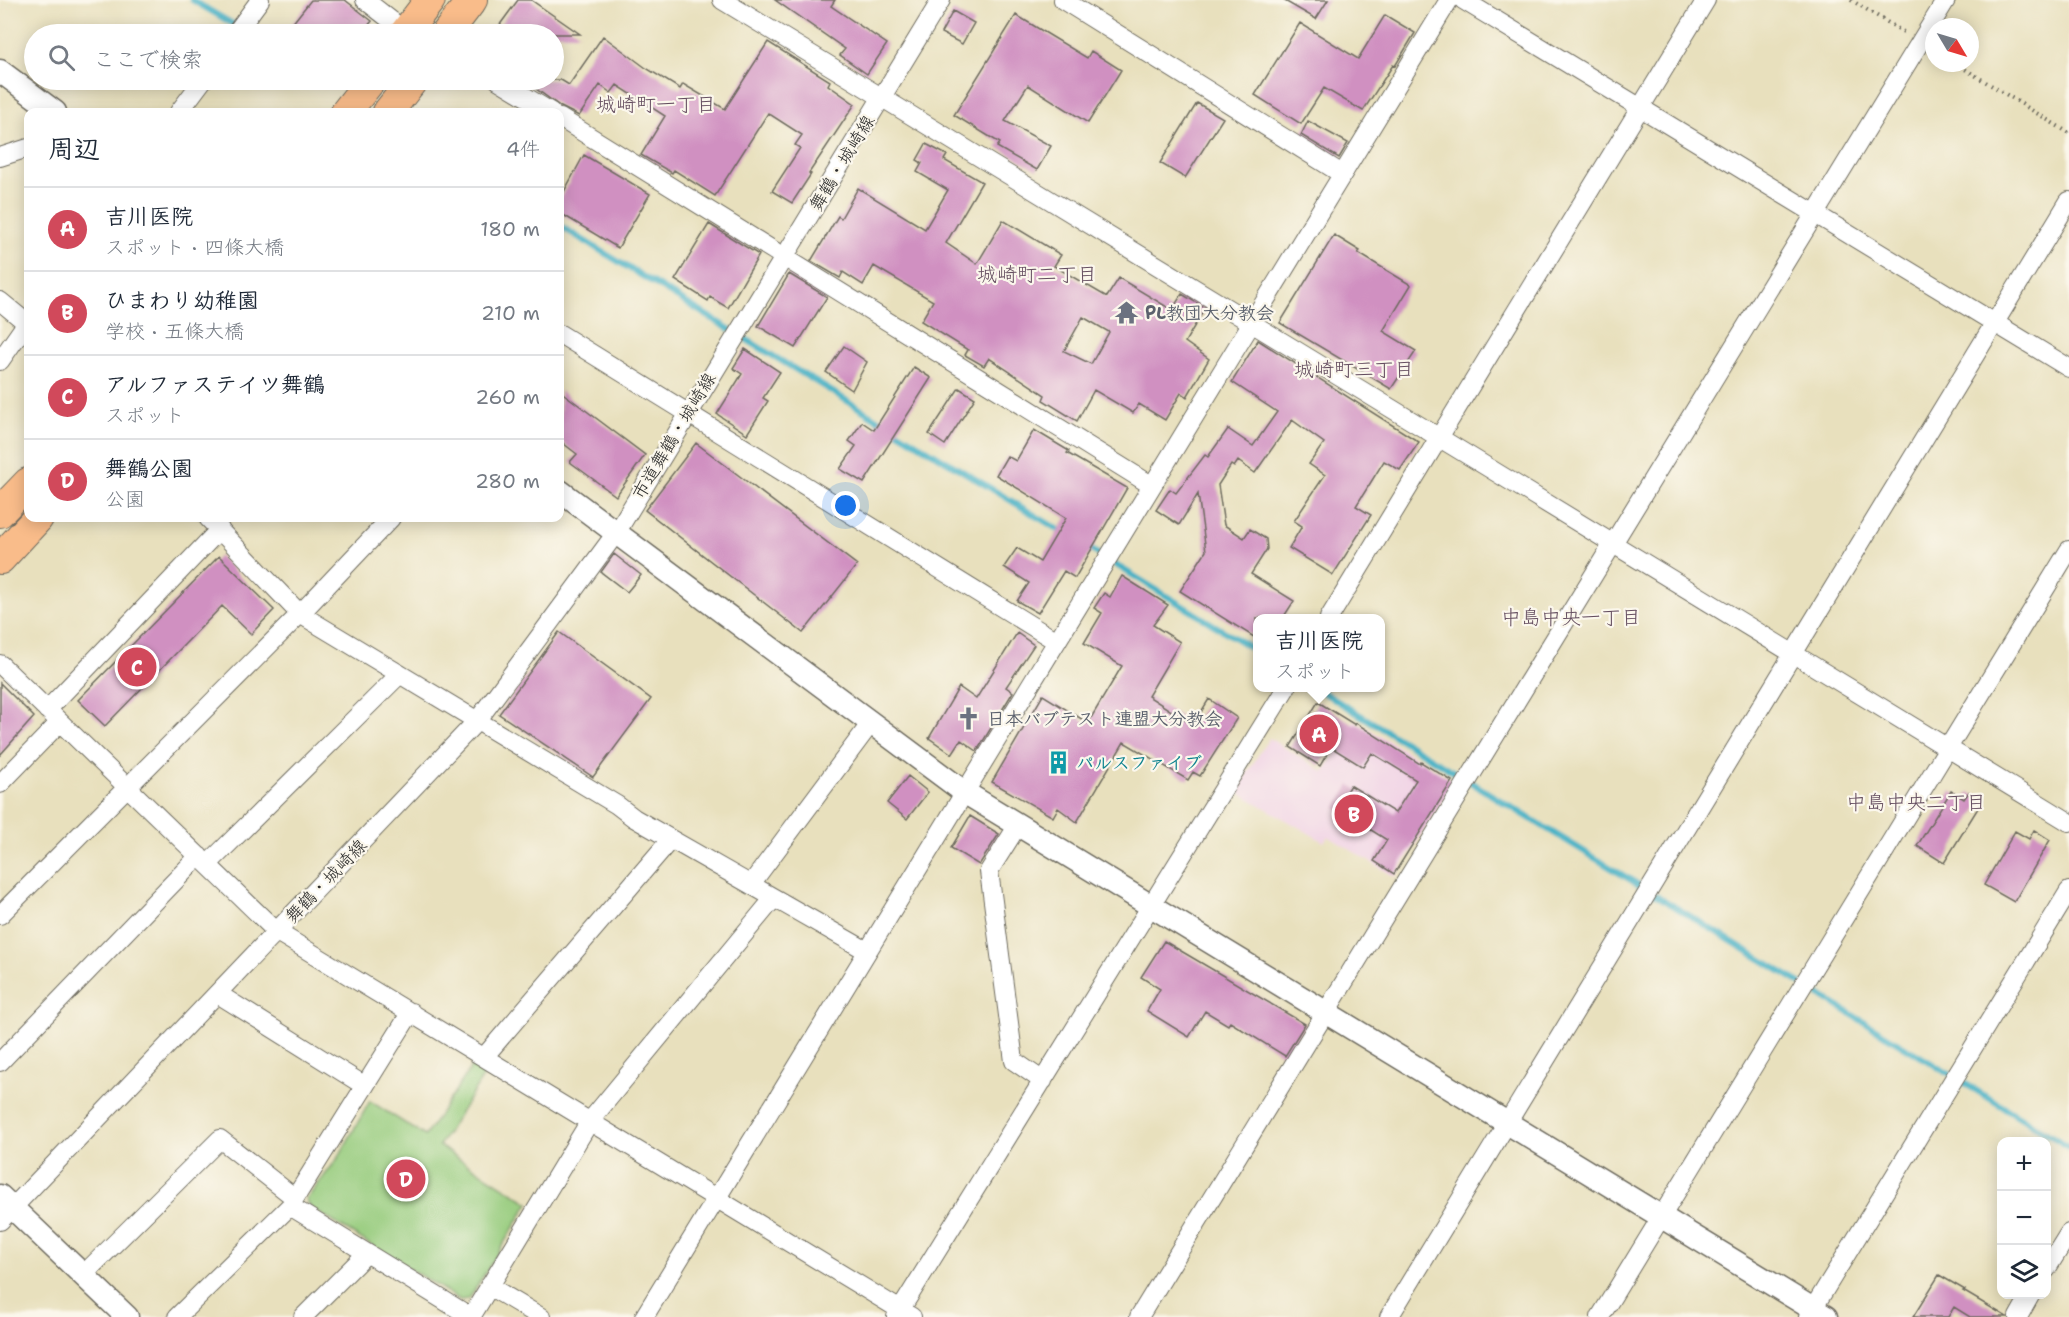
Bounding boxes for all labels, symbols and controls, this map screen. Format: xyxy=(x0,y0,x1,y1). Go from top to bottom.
north arrow xyxy=(1925,18,1979,72)
search box xyxy=(24,24,564,90)
icon: search xyxy=(45,41,78,74)
text: ここで検索 xyxy=(93,45,203,74)
district label: 城崎町一丁目 xyxy=(596,91,716,117)
street label: 舞鶴・城崎線 xyxy=(804,111,880,215)
text: 周辺 xyxy=(48,131,100,166)
text: 4件 xyxy=(506,136,540,162)
text: 吉川医院 xyxy=(105,202,193,231)
text: A xyxy=(60,216,75,242)
text: 180 m xyxy=(480,216,540,242)
text: スポット · 四條大橋 xyxy=(105,234,284,260)
district label: 城崎町二丁目 xyxy=(977,261,1097,287)
text: ひまわり幼稚園 xyxy=(105,286,259,315)
text: B xyxy=(61,300,74,326)
text: 210 m xyxy=(481,300,540,326)
temple icon: PL教団大分教会 xyxy=(1114,300,1140,326)
place label: PL教団大分教会 xyxy=(1145,301,1274,325)
text: 学校 · 五條大橋 xyxy=(105,318,244,344)
district label: 城崎町三丁目 xyxy=(1294,356,1414,382)
street label: 市道舞鶴・城崎線 xyxy=(627,368,721,504)
text: アルファステイツ舞鶴 xyxy=(105,370,325,399)
text: C xyxy=(61,384,74,410)
text: 260 m xyxy=(475,384,540,410)
text: スポット xyxy=(105,402,185,428)
text: 舞鶴公園 xyxy=(105,454,193,483)
text: D xyxy=(60,468,75,494)
text: 280 m xyxy=(475,468,540,494)
text: 公園 xyxy=(105,486,145,512)
your location xyxy=(831,491,860,520)
district label: 中島中央一丁目 xyxy=(1501,604,1641,630)
popup xyxy=(1253,614,1385,692)
text: 吉川医院 xyxy=(1275,626,1363,655)
pin: C xyxy=(118,644,156,690)
text: スポット xyxy=(1275,658,1355,684)
church icon: 日本バブテスト連盟大分教会 xyxy=(956,706,982,732)
place label: 日本バブテスト連盟大分教会 xyxy=(987,707,1222,731)
pin: A xyxy=(1300,712,1338,756)
building icon: パルスファイブ xyxy=(1045,750,1071,776)
place label: パルスファイブ xyxy=(1076,751,1202,775)
district label: 中島中央二丁目 xyxy=(1846,789,1986,815)
pin: B xyxy=(1334,792,1374,836)
street label: 舞鶴・城崎線 xyxy=(280,834,372,928)
map controls xyxy=(1997,1137,2051,1299)
button: + xyxy=(1997,1137,2051,1191)
pin: D xyxy=(386,1156,426,1202)
button: − xyxy=(1997,1191,2051,1245)
button: layers xyxy=(1997,1245,2051,1299)

